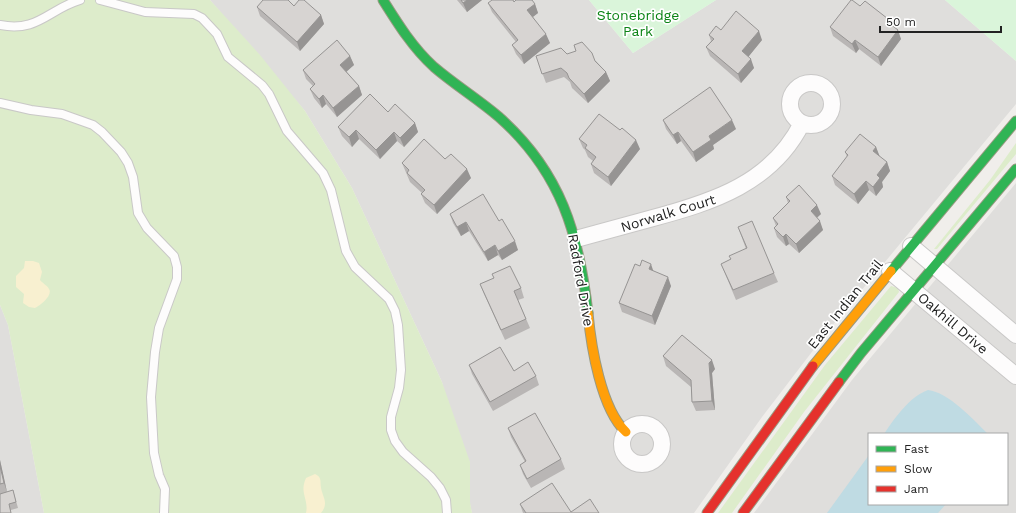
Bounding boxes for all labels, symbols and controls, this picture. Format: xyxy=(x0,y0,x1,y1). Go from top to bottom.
park label: Stonebridge Park xyxy=(597,7,679,39)
scale bar xyxy=(880,8,1001,34)
text: 50 m xyxy=(886,15,916,29)
street label: Norwalk Court xyxy=(619,191,717,235)
street label: Radford Drive xyxy=(565,233,597,327)
street label: East Indian Trail xyxy=(804,256,886,352)
street label: Oakhill Drive xyxy=(915,289,991,357)
legend xyxy=(868,433,1008,505)
text: Fast xyxy=(904,442,929,456)
text: Slow xyxy=(904,462,932,476)
text: Jam xyxy=(904,482,929,496)

